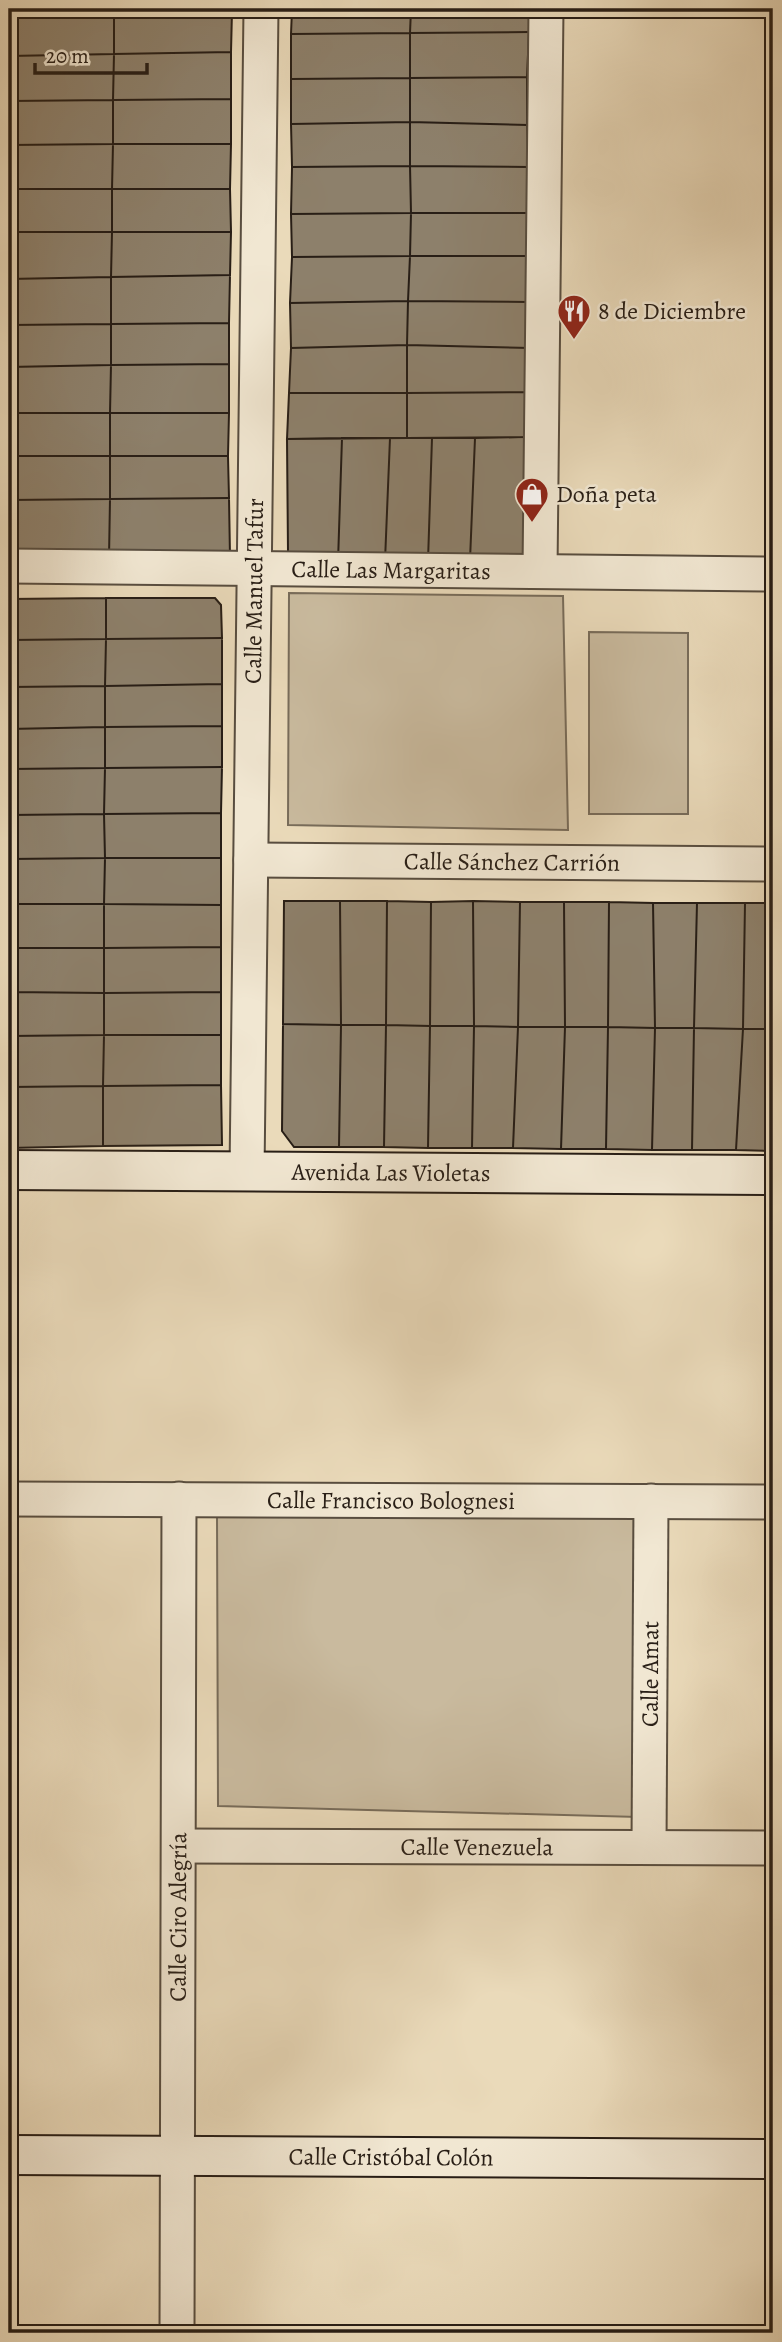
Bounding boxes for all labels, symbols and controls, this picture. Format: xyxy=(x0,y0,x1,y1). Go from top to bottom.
scale bar xyxy=(35,32,147,76)
text: 20 m xyxy=(46,42,89,70)
restaurant icon: 8 de Diciembre xyxy=(555,292,593,341)
place label: 8 de Diciembre xyxy=(598,295,746,327)
shop icon: Doña peta xyxy=(513,475,551,524)
place label: Doña peta xyxy=(556,478,658,510)
street label: Calle Manuel Tafur xyxy=(237,498,271,684)
street label: Calle Las Margaritas xyxy=(291,553,491,587)
street label: Calle Sánchez Carrión xyxy=(404,845,620,879)
street label: Avenida Las Violetas xyxy=(290,1156,491,1189)
street label: Calle Francisco Bolognesi xyxy=(267,1484,515,1517)
street label: Calle Amat xyxy=(634,1621,666,1727)
street label: Calle Ciro Alegría xyxy=(162,1831,194,2002)
street label: Calle Venezuela xyxy=(401,1831,554,1863)
street label: Calle Cristóbal Colón xyxy=(288,2140,494,2174)

